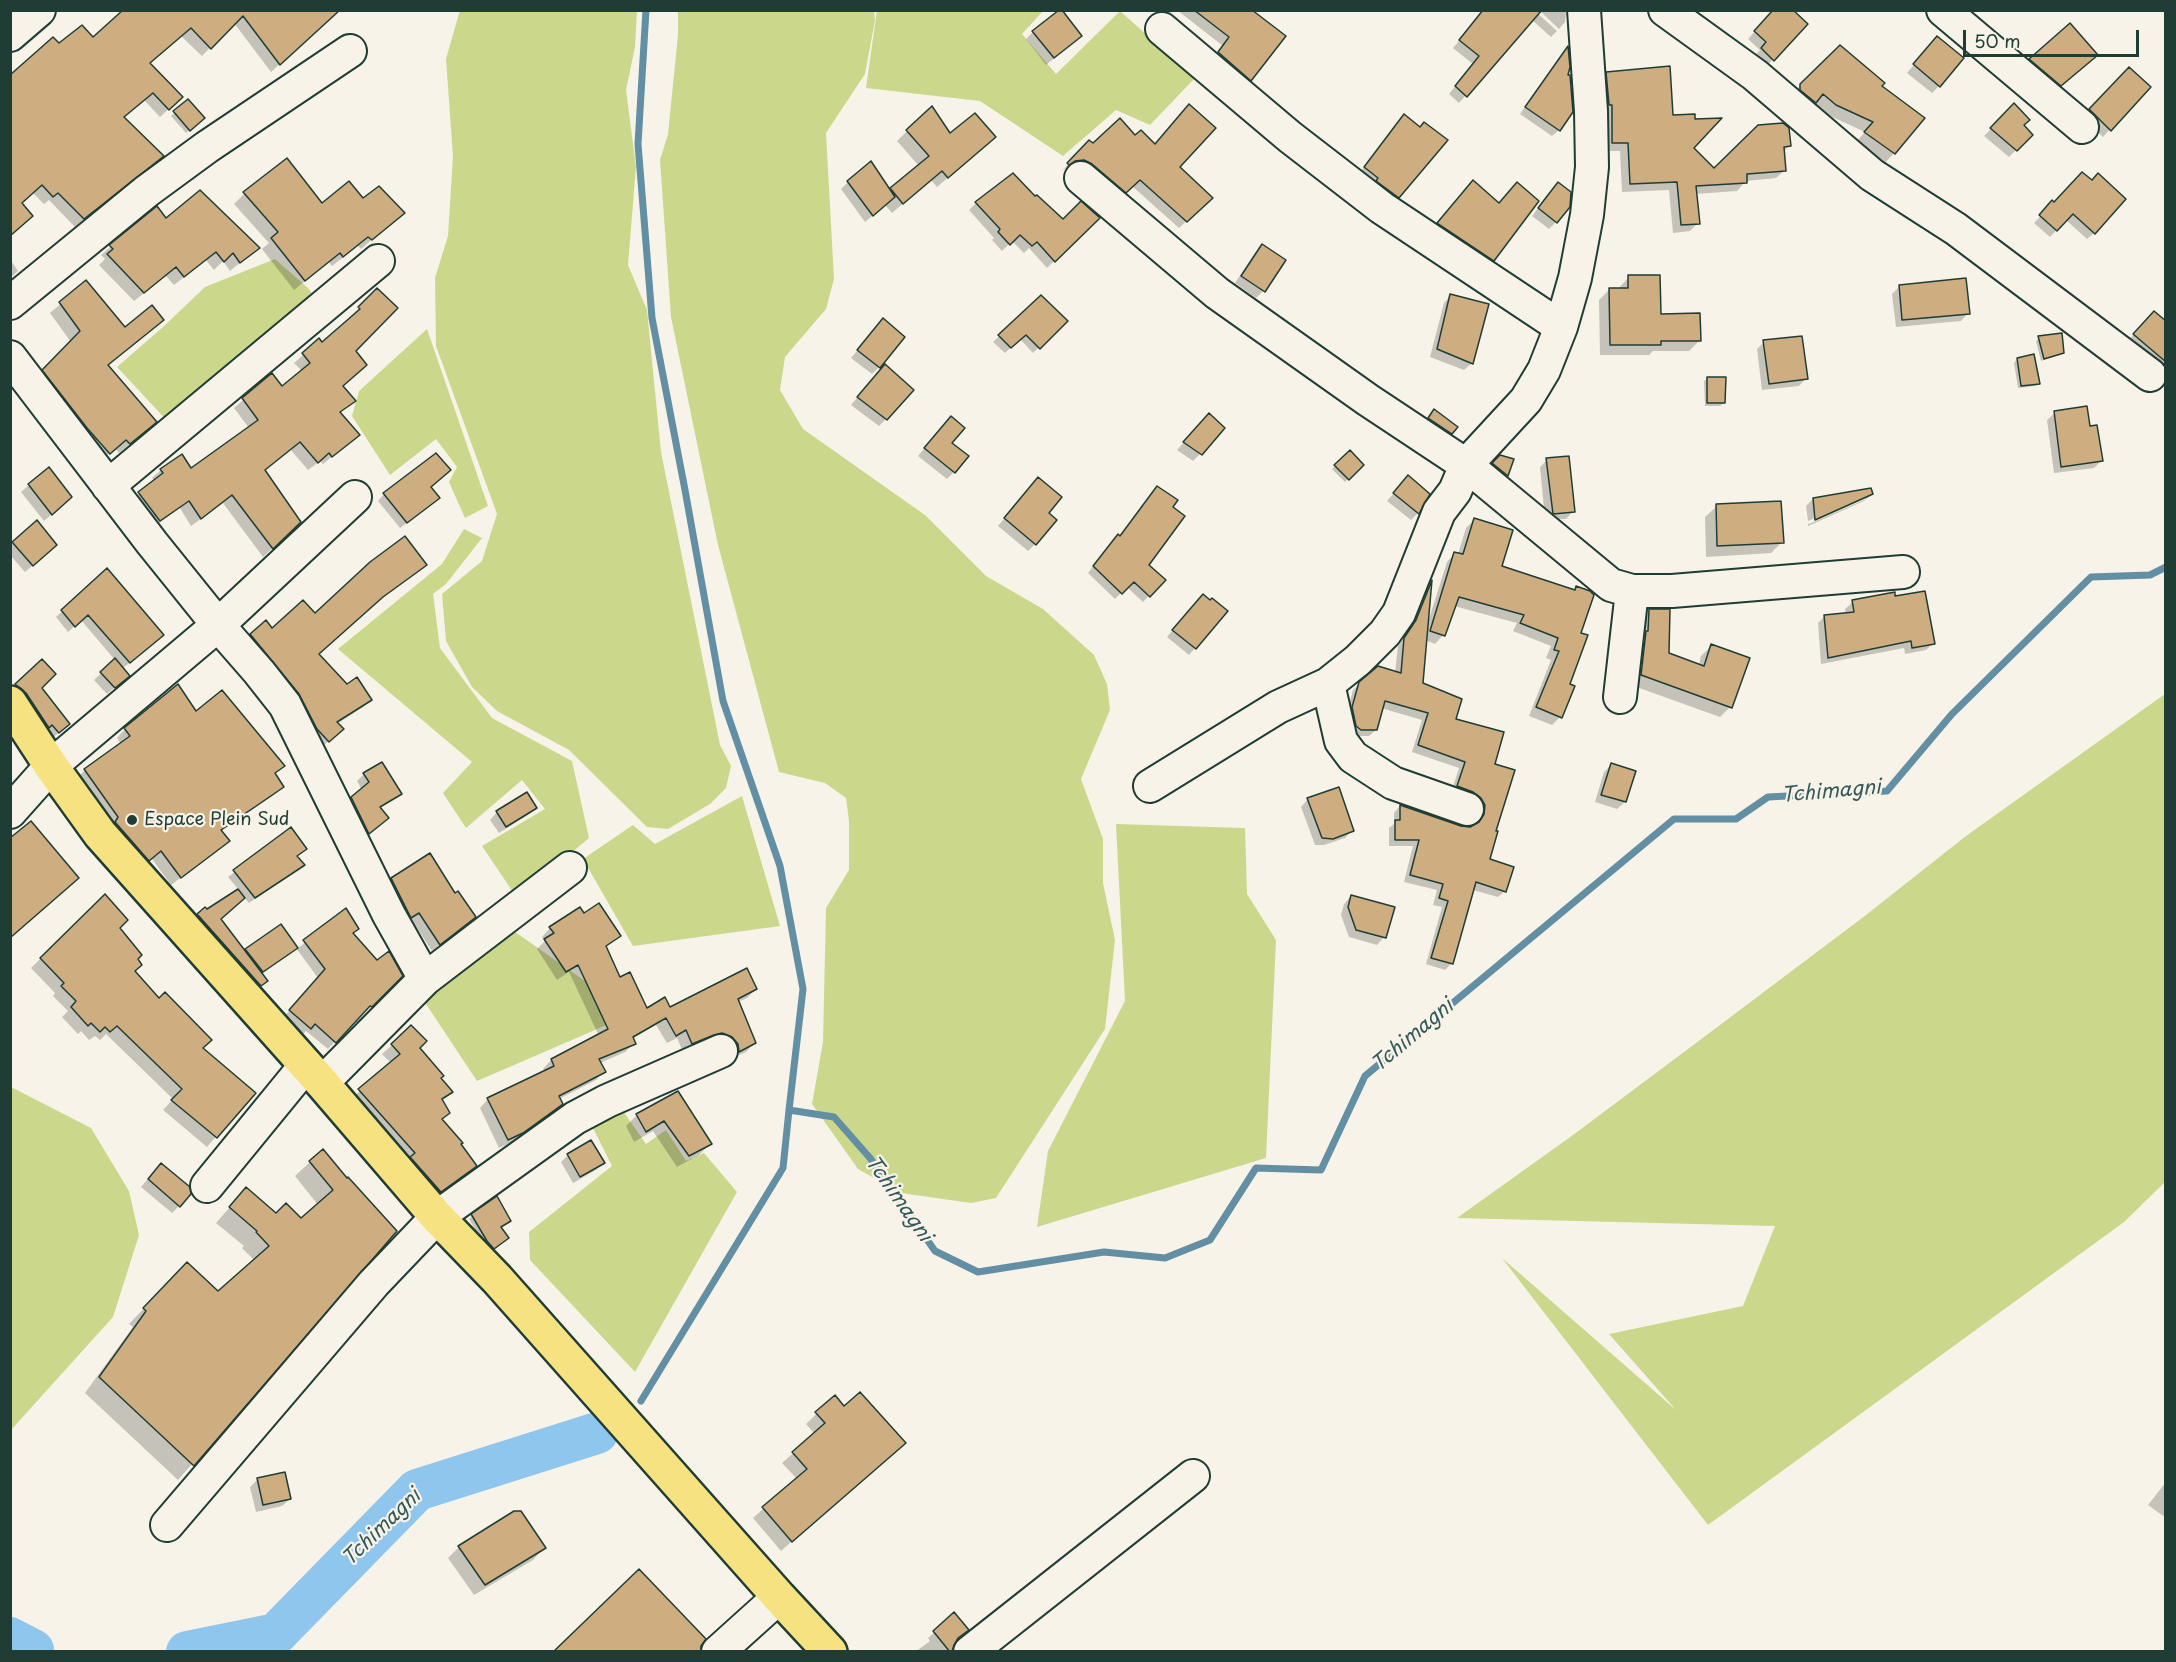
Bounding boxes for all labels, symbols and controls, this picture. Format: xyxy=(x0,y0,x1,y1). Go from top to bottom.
scale bar xyxy=(1966,18,2142,56)
text: 50 m xyxy=(1974,27,2021,54)
water label: Tchimagni xyxy=(1780,776,1882,808)
place label: Espace Plein Sud xyxy=(144,809,289,831)
marker: Espace Plein Sud xyxy=(125,813,139,827)
water label: Tchimagni xyxy=(1367,995,1459,1077)
water label: Tchimagni xyxy=(860,1151,936,1247)
water label: Tchimagni xyxy=(338,1485,426,1571)

